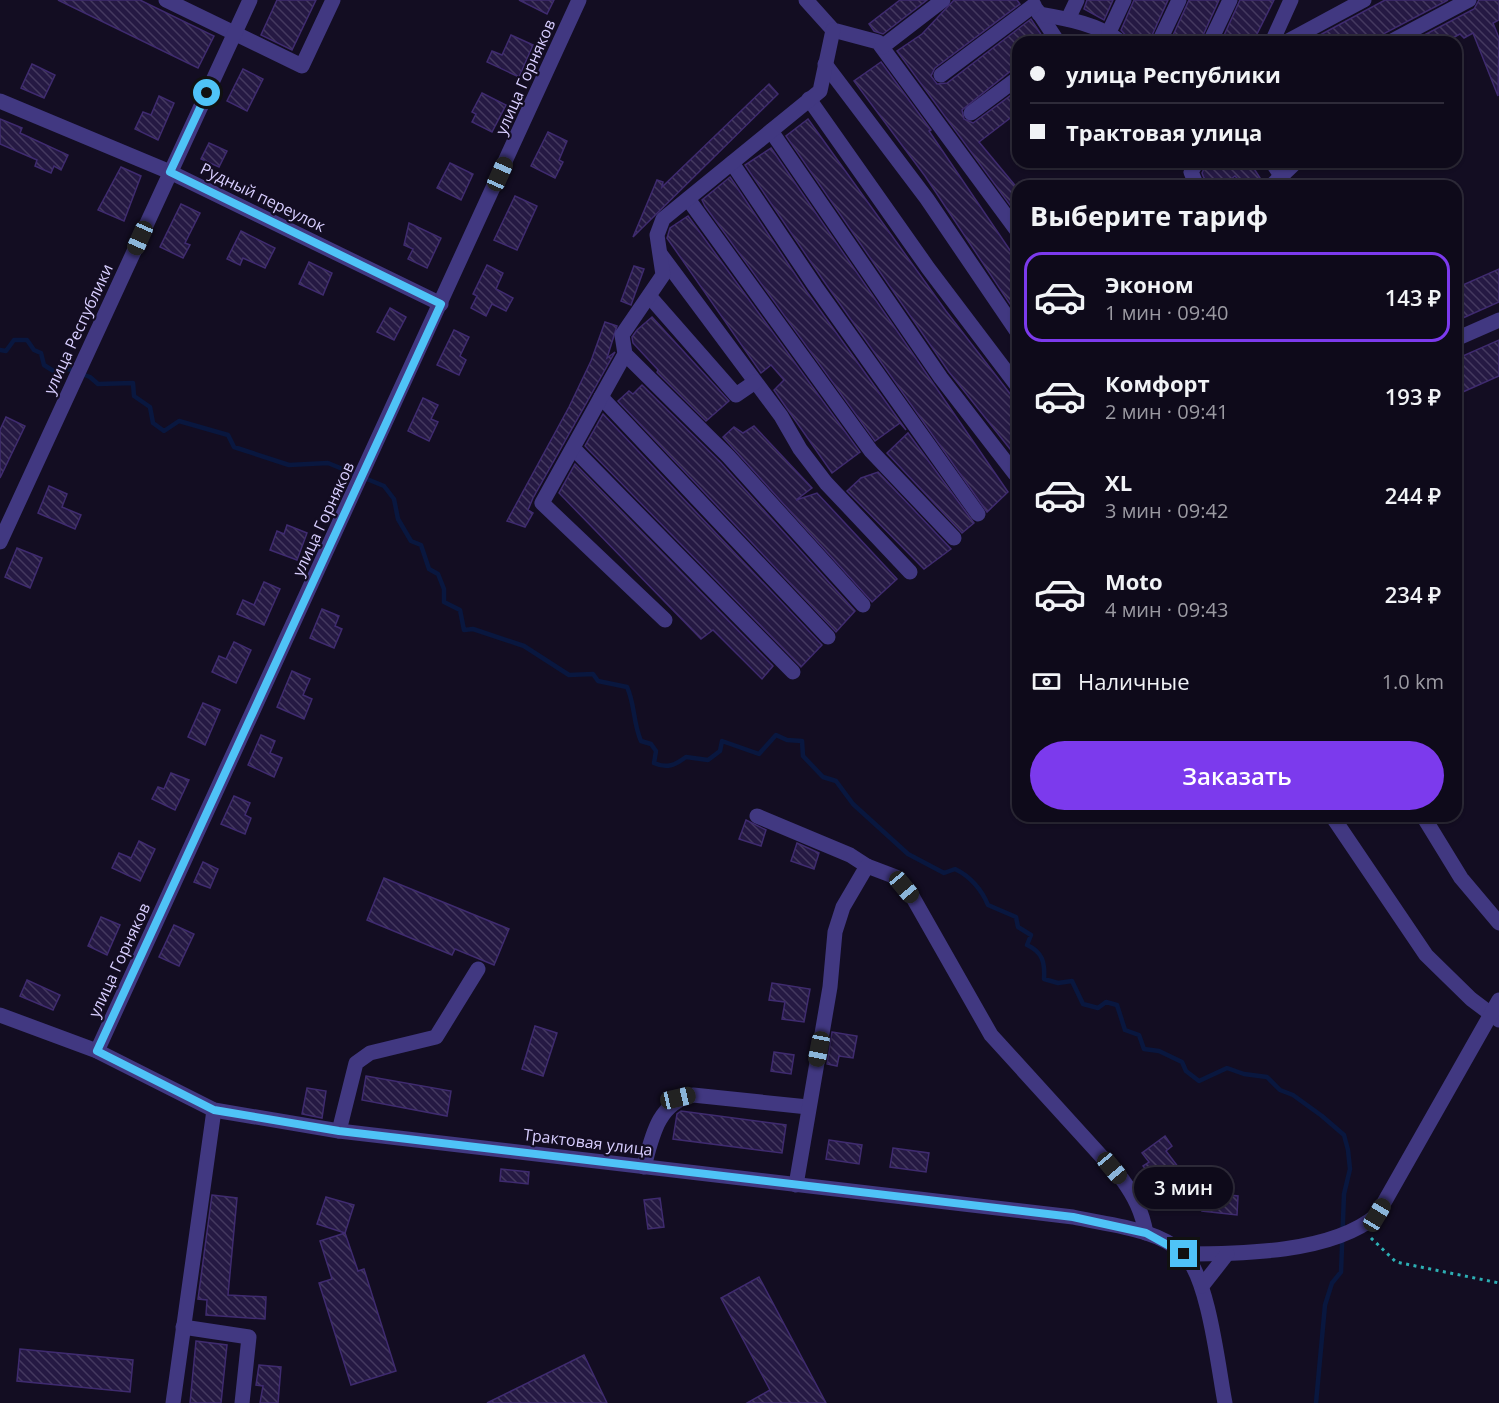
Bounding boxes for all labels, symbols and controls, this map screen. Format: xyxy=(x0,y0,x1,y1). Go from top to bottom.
street label: улица Горняков xyxy=(490,16,560,138)
text: улица Республики xyxy=(1066,59,1281,89)
route start xyxy=(193,79,220,106)
text: Трактовая улица xyxy=(1066,117,1262,147)
car xyxy=(484,154,516,194)
street label: Рудный переулок xyxy=(197,157,330,237)
text: Выберите тариф xyxy=(1030,197,1268,234)
car xyxy=(124,218,156,258)
street label: улица Республики xyxy=(38,260,118,398)
text: Эконом xyxy=(1105,269,1194,299)
icon: car xyxy=(1033,270,1087,324)
text: 143 ₽ xyxy=(1385,282,1441,312)
text: 1 мин · 09:40 xyxy=(1105,299,1228,326)
text: Комфорт xyxy=(1105,368,1210,398)
icon: car xyxy=(1033,369,1087,423)
text: 193 ₽ xyxy=(1385,381,1441,411)
text: 2 мин · 09:41 xyxy=(1105,398,1228,425)
street label: улица Горняков xyxy=(287,458,359,580)
text: XL xyxy=(1105,467,1132,497)
icon: car xyxy=(1033,468,1087,522)
text: 244 ₽ xyxy=(1385,480,1441,510)
text: 3 мин · 09:42 xyxy=(1105,497,1228,524)
text: Moto xyxy=(1105,566,1163,596)
icon: car xyxy=(1033,567,1087,621)
text: 234 ₽ xyxy=(1385,579,1441,609)
text: 4 мин · 09:43 xyxy=(1105,596,1228,623)
icon: cash xyxy=(1030,665,1063,698)
text: Наличные xyxy=(1078,666,1190,696)
text: 1.0 km xyxy=(1382,668,1444,695)
button: Заказать xyxy=(1030,741,1444,810)
car xyxy=(886,867,922,907)
street label: улица Горняков xyxy=(83,899,155,1021)
car xyxy=(807,1030,831,1068)
car xyxy=(658,1085,698,1111)
street label: Трактовая улица xyxy=(522,1123,654,1161)
car xyxy=(1094,1148,1130,1188)
callout: 3 мин xyxy=(1134,1167,1234,1209)
text: 3 мин xyxy=(1154,1174,1213,1201)
car xyxy=(1360,1195,1394,1235)
route end xyxy=(1170,1240,1197,1267)

